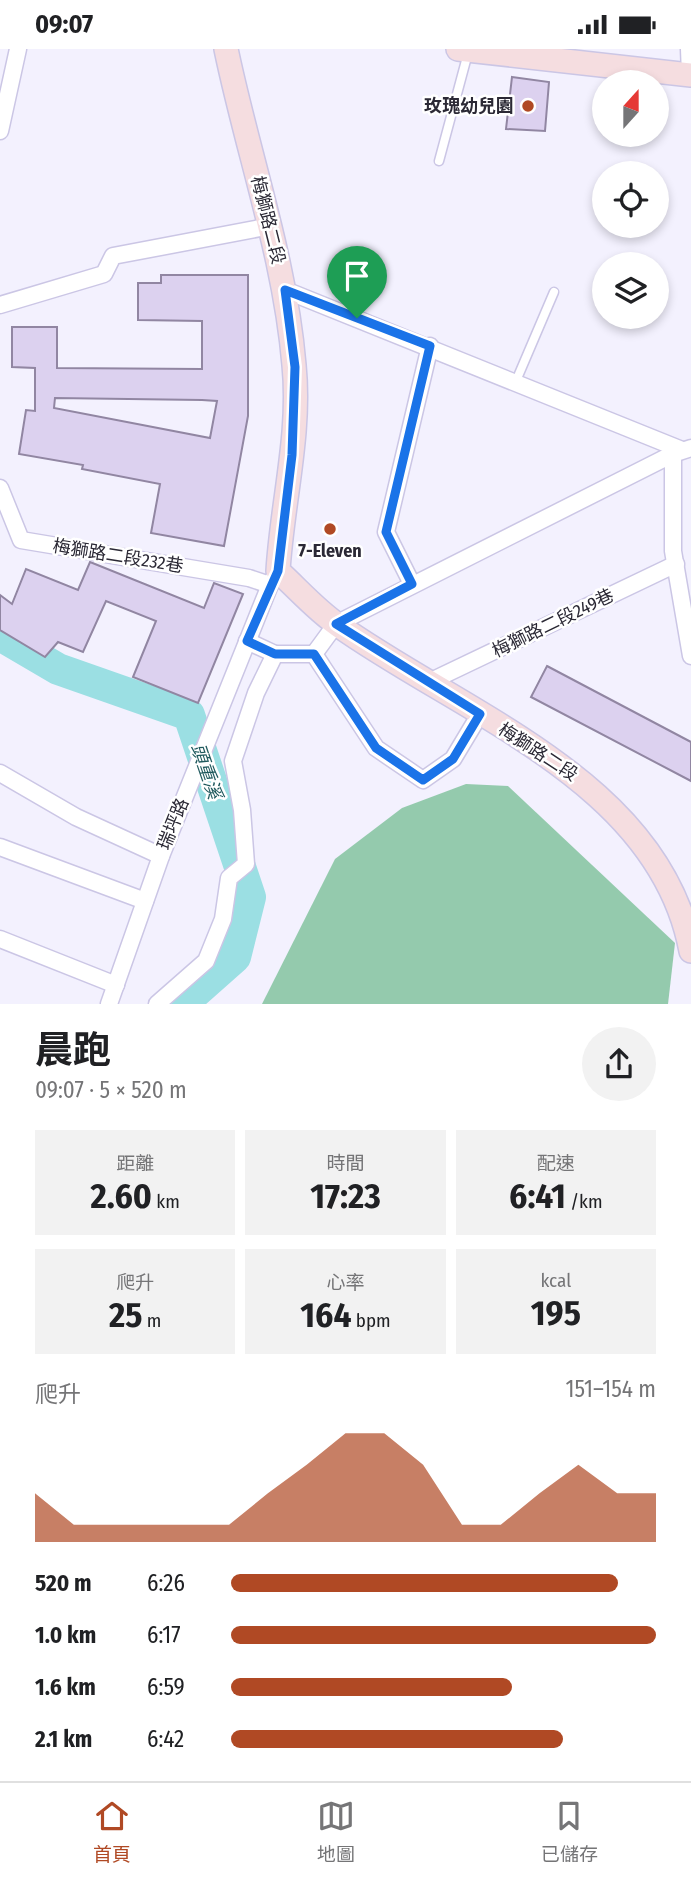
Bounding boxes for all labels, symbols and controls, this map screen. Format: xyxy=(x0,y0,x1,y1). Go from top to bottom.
text: 09:07 xyxy=(35,9,93,40)
north arrow xyxy=(592,70,668,147)
map controls xyxy=(592,70,669,329)
place label: 玫瑰幼兒園 xyxy=(424,95,514,117)
marker: 玫瑰幼兒園 xyxy=(520,98,536,114)
button: locate xyxy=(592,161,669,238)
street label: 梅獅路二段 xyxy=(246,174,290,266)
pin xyxy=(327,246,387,318)
button: layers xyxy=(592,252,669,329)
icon: arrive xyxy=(338,257,376,295)
marker: 7-Eleven xyxy=(322,521,338,537)
street label: 梅獅路二段232巷 xyxy=(51,535,185,577)
place label: 7-Eleven xyxy=(298,540,362,562)
street label: 梅獅路二段249巷 xyxy=(489,584,617,662)
street label: 梅獅路二段 xyxy=(494,718,582,786)
water label: 頭重溪 xyxy=(186,740,228,805)
street label: 瑞坪路 xyxy=(153,795,193,853)
text: 晨跑 xyxy=(35,1027,111,1073)
button: share xyxy=(582,1027,656,1101)
text: 09:07 · 5 × 520 m xyxy=(35,1076,187,1104)
text: 距離 xyxy=(116,1152,154,1175)
text: 時間 xyxy=(326,1152,365,1175)
text: 配速 xyxy=(537,1152,575,1175)
text: 2.60 xyxy=(91,1175,152,1217)
text: 17:23 xyxy=(310,1175,381,1217)
text: 6:41 xyxy=(509,1175,566,1217)
text: km xyxy=(152,1190,180,1213)
text: /km xyxy=(566,1190,603,1213)
text: kcal xyxy=(540,1269,571,1292)
text: 爬升 xyxy=(116,1271,154,1294)
text: 心率 xyxy=(326,1271,365,1294)
text: 195 xyxy=(531,1292,581,1334)
text: 25 xyxy=(109,1294,142,1336)
text: 164 xyxy=(300,1294,351,1336)
text: m xyxy=(142,1309,161,1332)
text: bpm xyxy=(351,1309,391,1332)
text: 151–154 m xyxy=(566,1375,656,1403)
text: 爬升 xyxy=(35,1380,81,1408)
text: 520 m xyxy=(35,1569,92,1597)
text: 6:26 xyxy=(147,1569,185,1597)
text: 1.0 km xyxy=(35,1621,96,1649)
text: 6:17 xyxy=(147,1621,181,1649)
text: 1.6 km xyxy=(35,1673,96,1701)
text: 6:59 xyxy=(147,1673,185,1701)
text: 2.1 km xyxy=(35,1725,92,1753)
text: 6:42 xyxy=(147,1725,184,1753)
tab: 首頁 xyxy=(93,1797,131,1866)
tab: 地圖 xyxy=(317,1797,355,1866)
tab: 已儲存 xyxy=(541,1797,598,1866)

